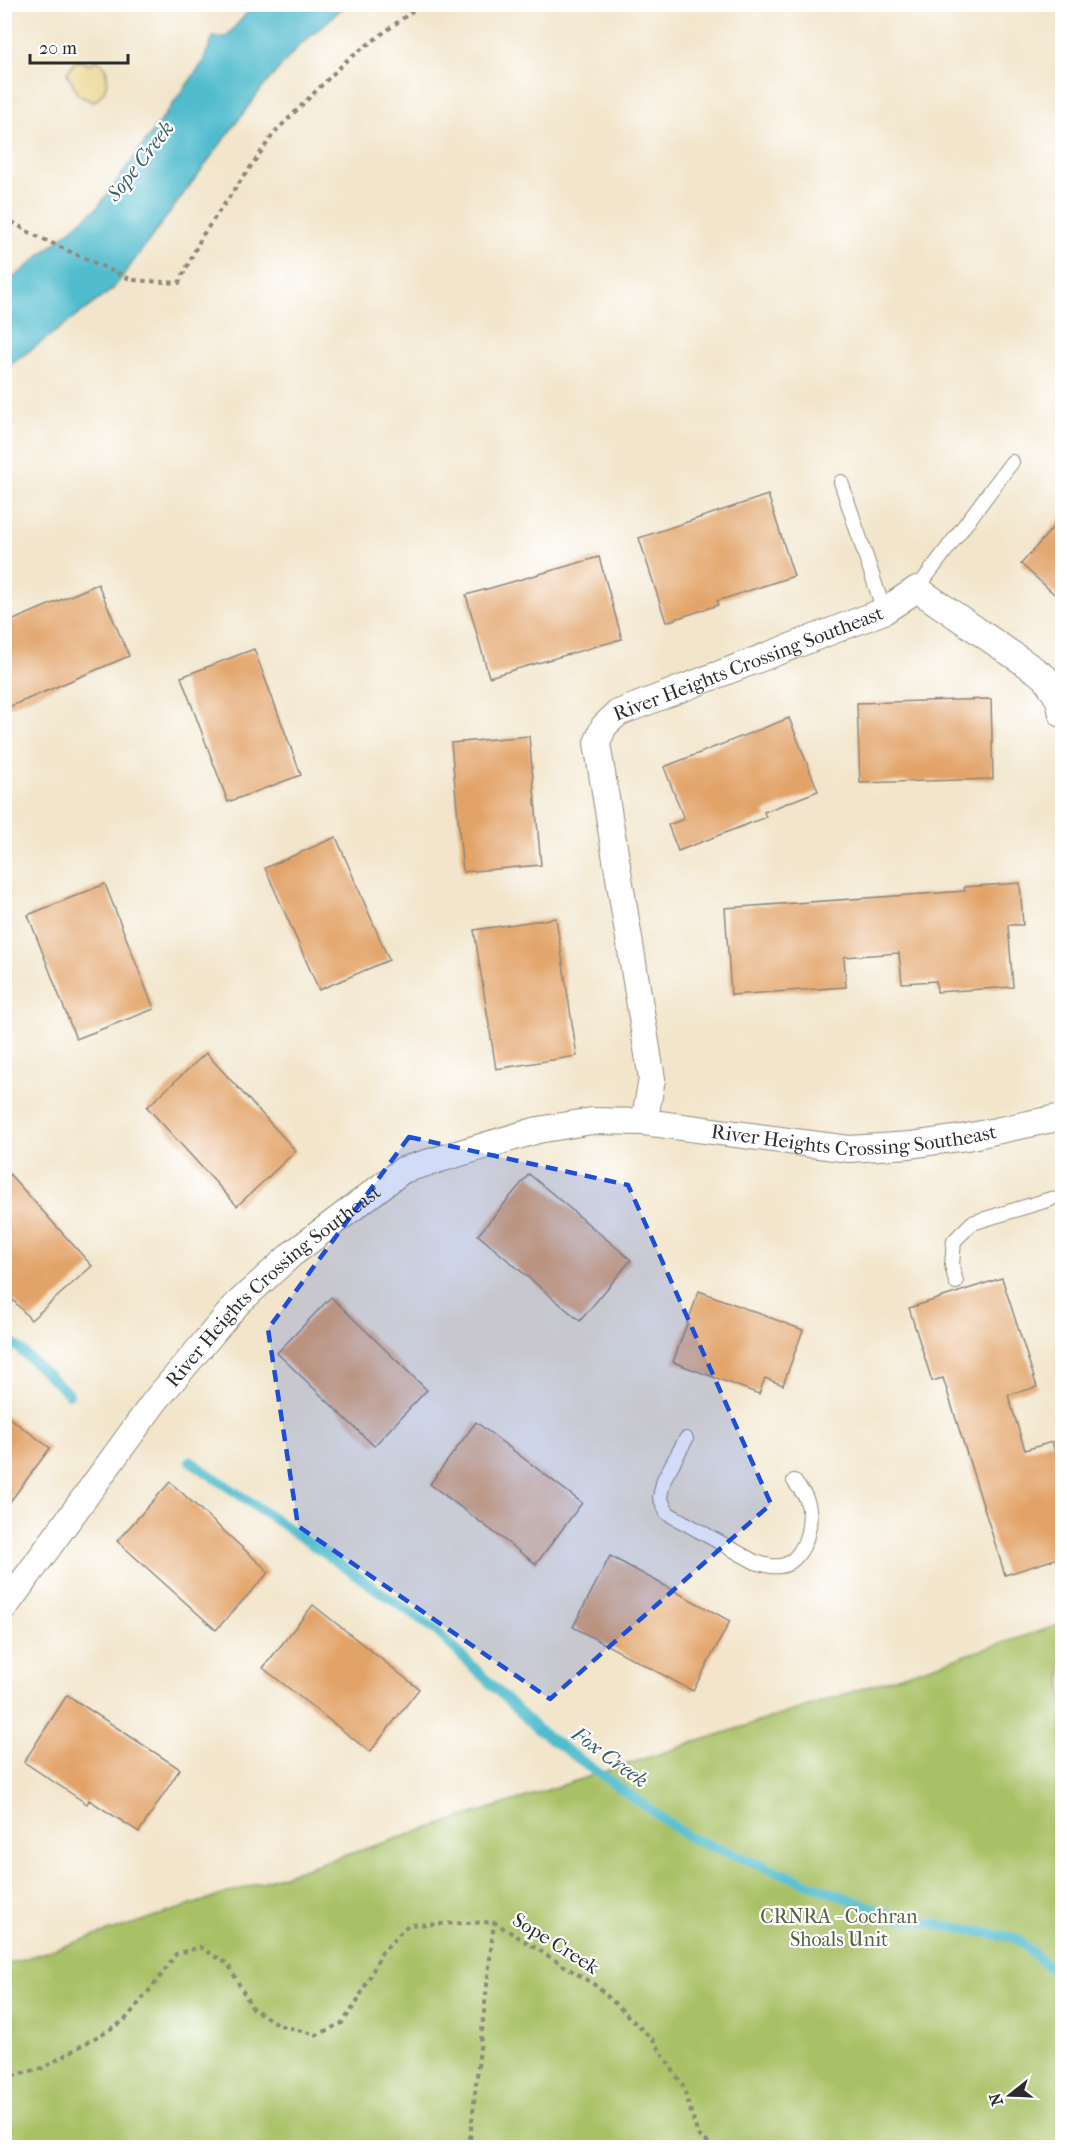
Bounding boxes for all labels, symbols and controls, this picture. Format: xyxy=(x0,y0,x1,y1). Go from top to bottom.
scale bar xyxy=(30,27,128,65)
text: 20 m xyxy=(39,38,77,59)
water label: Sope Creek xyxy=(101,116,179,207)
street label: River Heights Crossing Southeast xyxy=(610,601,886,726)
street label: River Heights Crossing Southeast xyxy=(710,1120,999,1161)
street label: River Heights Crossing Southeast xyxy=(161,1180,385,1392)
water label: Fox Creek xyxy=(566,1721,653,1793)
park label: CRNRA - Cochran Shoals Unit xyxy=(760,1905,918,1951)
street label: Sope Creek xyxy=(508,1908,604,1979)
north arrow xyxy=(980,2065,1040,2125)
text: N xyxy=(985,2090,1007,2108)

